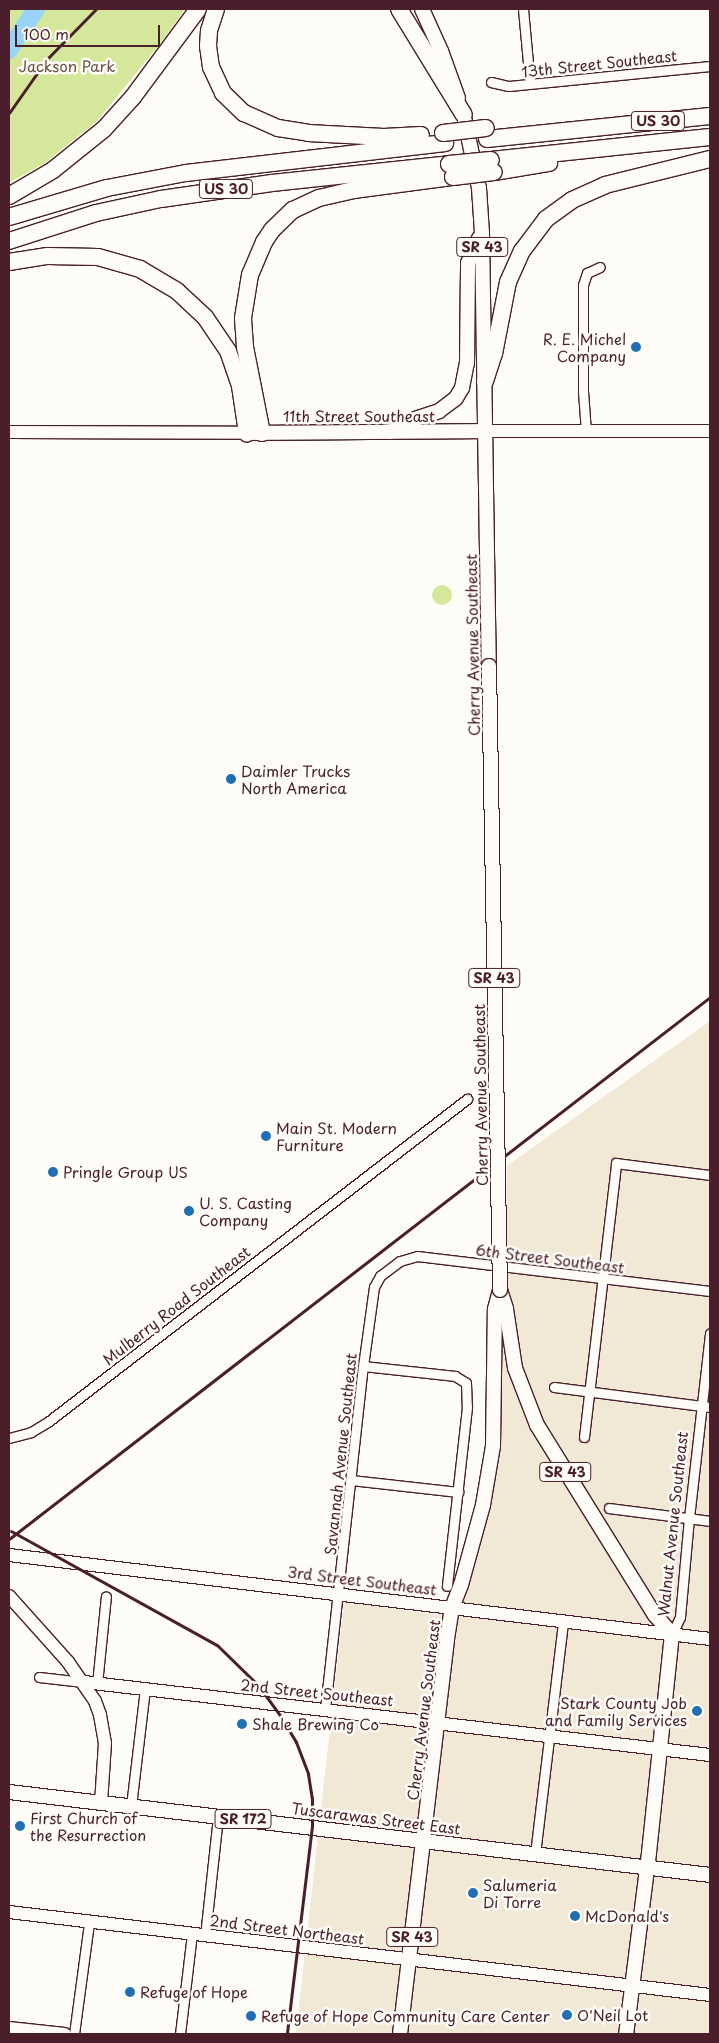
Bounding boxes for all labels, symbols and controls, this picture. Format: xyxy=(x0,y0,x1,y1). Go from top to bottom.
scale bar xyxy=(18,15,162,47)
text: 100 m xyxy=(23,22,69,45)
street label: 13th Street Southeast xyxy=(520,46,678,80)
park label: Jackson Park xyxy=(19,57,115,75)
road number: US 30 xyxy=(630,110,686,132)
road number: US 30 xyxy=(198,178,254,200)
road number: SR 43 xyxy=(456,236,508,258)
place label: R. E. Michel Company xyxy=(542,329,626,364)
marker: R. E. Michel Company xyxy=(630,341,642,353)
street label: 11th Street Southeast xyxy=(282,407,436,425)
street label: Cherry Avenue Southeast xyxy=(461,554,483,736)
place label: Daimler Trucks North America xyxy=(241,761,352,796)
marker: Daimler Trucks North America xyxy=(225,773,237,785)
road number: SR 43 xyxy=(468,966,520,990)
street label: Cherry Avenue Southeast xyxy=(469,1004,491,1186)
place label: Main St. Modern Furniture xyxy=(276,1118,397,1153)
marker: Main St. Modern Furniture xyxy=(260,1130,272,1142)
place label: Pringle Group US xyxy=(63,1163,189,1181)
marker: Pringle Group US xyxy=(47,1166,59,1178)
place label: U. S. Casting Company xyxy=(199,1193,293,1228)
marker: U. S. Casting Company xyxy=(183,1205,195,1217)
street label: 6th Street Southeast xyxy=(474,1240,626,1276)
street label: Mulberry Road Southeast xyxy=(99,1242,253,1368)
street label: Savannah Avenue Southeast xyxy=(320,1352,360,1556)
street label: Walnut Avenue Southeast xyxy=(653,1432,691,1616)
road number: SR 43 xyxy=(539,1460,591,1484)
street label: 3rd Street Southeast xyxy=(286,1562,438,1598)
street label: Cherry Avenue Southeast xyxy=(403,1618,443,1802)
street label: 2nd Street Southeast xyxy=(240,1675,394,1709)
place label: Stark County Job and Family Services xyxy=(545,1693,687,1728)
marker: Stark County Job and Family Services xyxy=(691,1705,703,1717)
place label: Shale Brewing Co xyxy=(252,1715,378,1733)
marker: Shale Brewing Co xyxy=(236,1718,248,1730)
street label: Tuscarawas Street East xyxy=(290,1799,462,1837)
place label: First Church of the Resurrection xyxy=(30,1808,147,1843)
road number: SR 172 xyxy=(213,1808,273,1830)
marker: First Church of the Resurrection xyxy=(14,1820,26,1832)
place label: Salumeria Di Torre xyxy=(483,1875,557,1910)
marker: Salumeria Di Torre xyxy=(467,1887,479,1899)
place label: McDonald's xyxy=(585,1907,669,1925)
marker: McDonald's xyxy=(569,1910,581,1922)
street label: 2nd Street Northeast xyxy=(209,1911,365,1947)
road number: SR 43 xyxy=(386,1925,438,1948)
place label: Refuge of Hope xyxy=(140,1983,250,2001)
marker: Refuge of Hope xyxy=(124,1986,136,1998)
place label: O'Neil Lot xyxy=(577,2006,649,2024)
place label: Refuge of Hope Community Care Center xyxy=(261,2007,553,2025)
marker: O'Neil Lot xyxy=(561,2009,573,2021)
marker: Refuge of Hope Community Care Center xyxy=(245,2010,257,2022)

